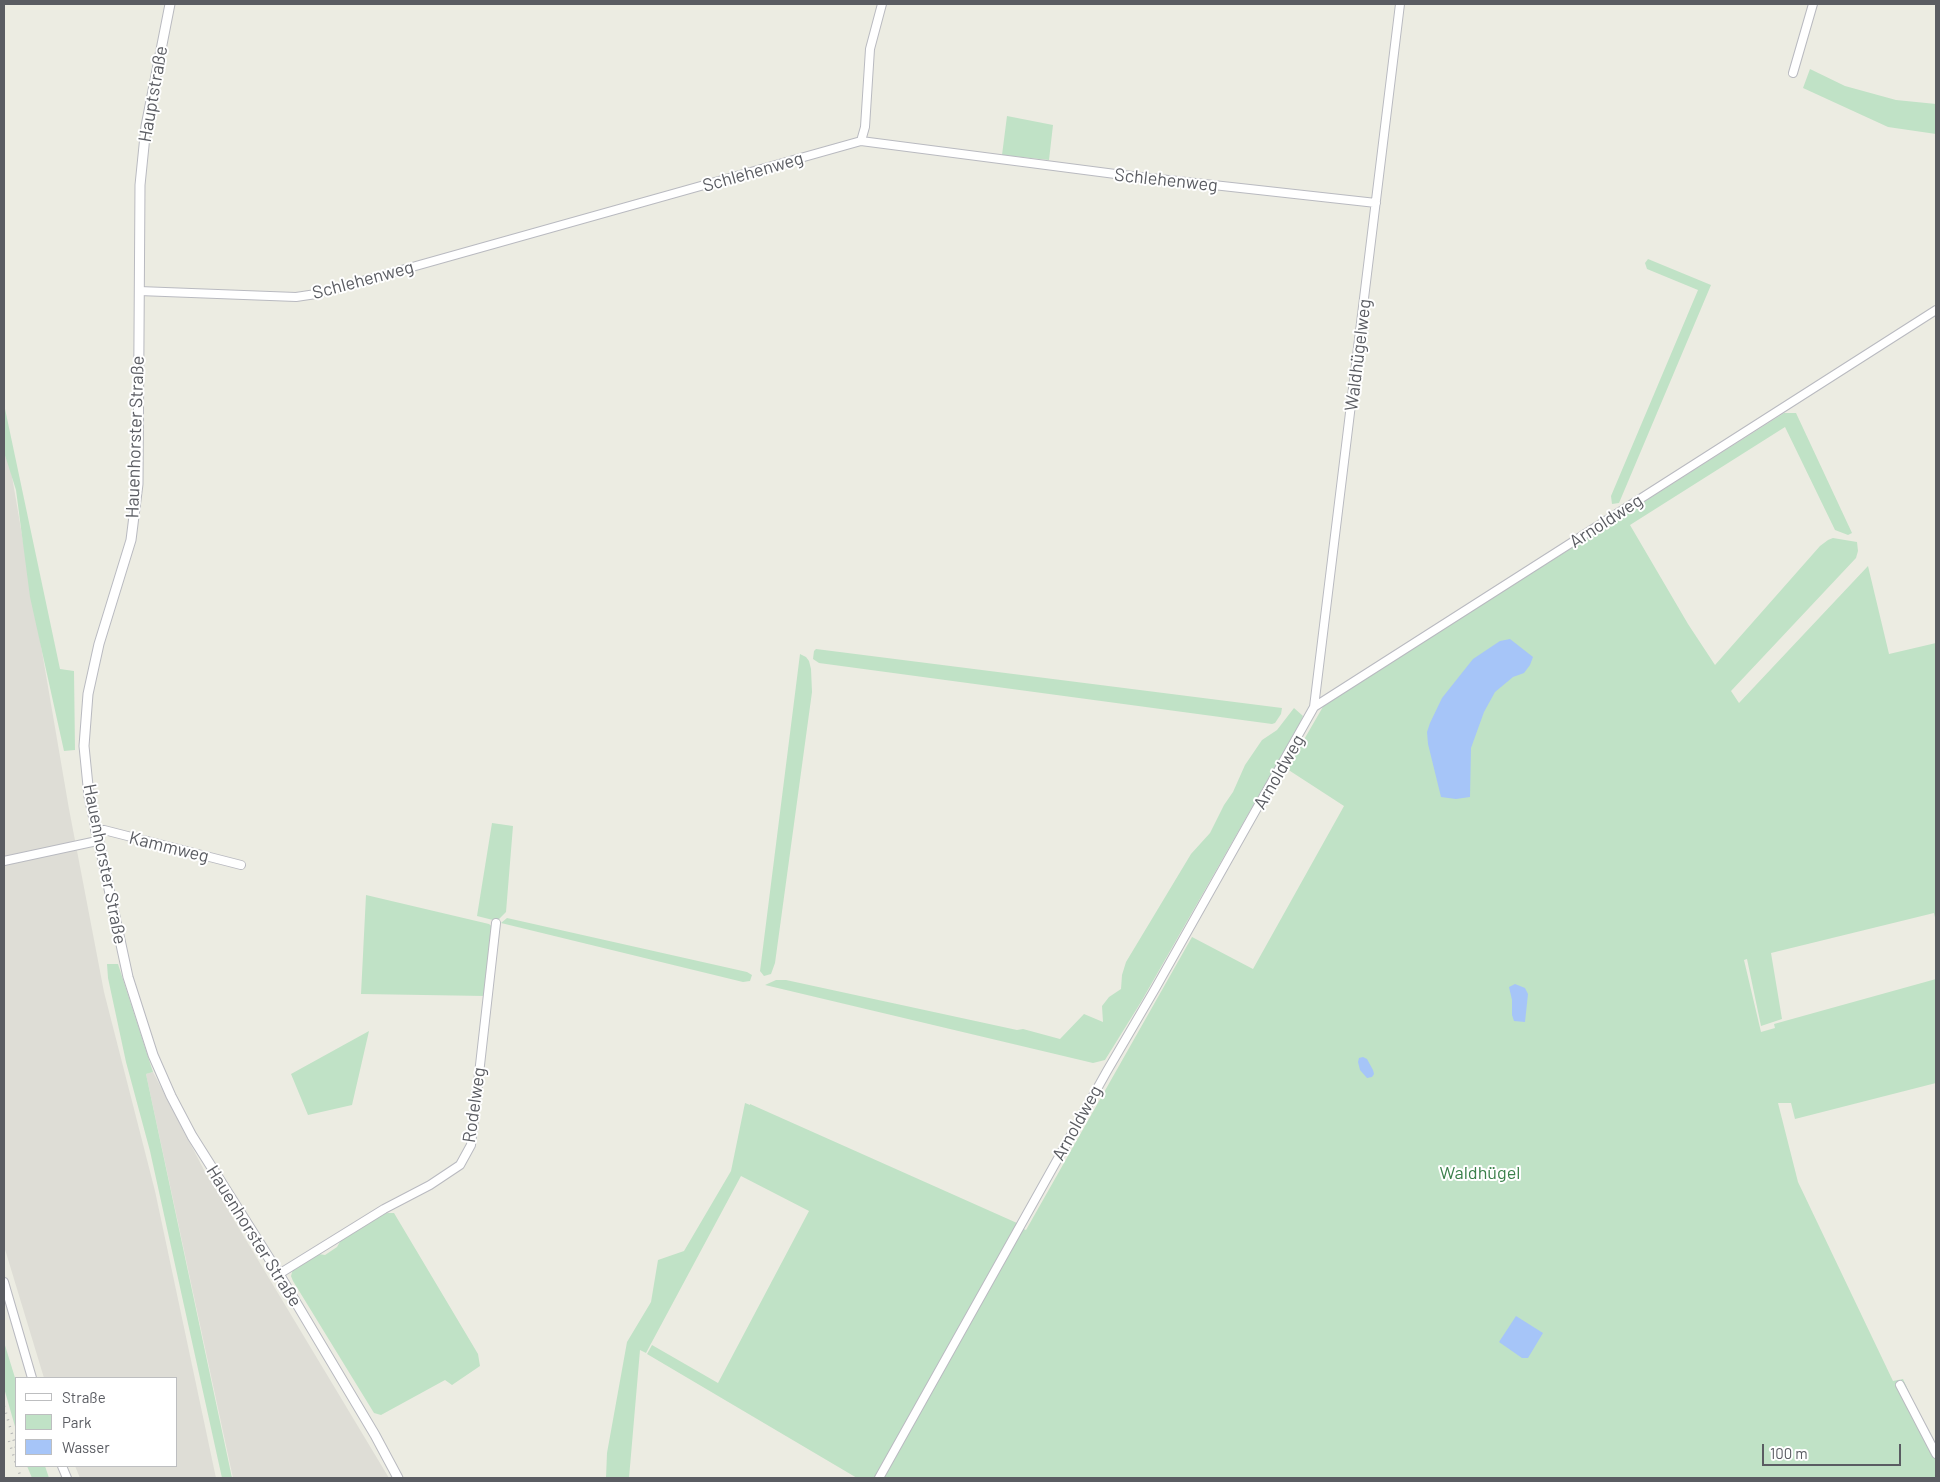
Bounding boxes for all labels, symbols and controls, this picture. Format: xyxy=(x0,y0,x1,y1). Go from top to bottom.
street label: Hauptstraße xyxy=(134,44,172,144)
street label: Schlehenweg xyxy=(700,147,806,197)
street label: Schlehenweg xyxy=(1113,164,1219,196)
street label: Schlehenweg xyxy=(310,256,416,304)
street label: Waldhügelweg xyxy=(1340,298,1376,412)
street label: Hauenhorster Straße xyxy=(121,355,149,519)
street label: Arnoldweg xyxy=(1565,489,1647,553)
street label: Arnoldweg xyxy=(1249,731,1309,813)
street label: Hauenhorster Straße xyxy=(79,782,131,946)
street label: Kammweg xyxy=(127,827,211,867)
street label: Rodelweg xyxy=(458,1066,490,1144)
street label: Arnoldweg xyxy=(1048,1082,1106,1164)
street label: Hauenhorster Straße xyxy=(202,1161,306,1311)
park label: Waldhügel xyxy=(1440,1162,1520,1184)
legend xyxy=(15,1377,178,1467)
text: Straße xyxy=(62,1388,106,1406)
text: Park xyxy=(62,1413,91,1431)
scale bar xyxy=(1765,1434,1904,1466)
text: Wasser xyxy=(62,1438,110,1456)
text: 100 m xyxy=(1770,1444,1808,1462)

